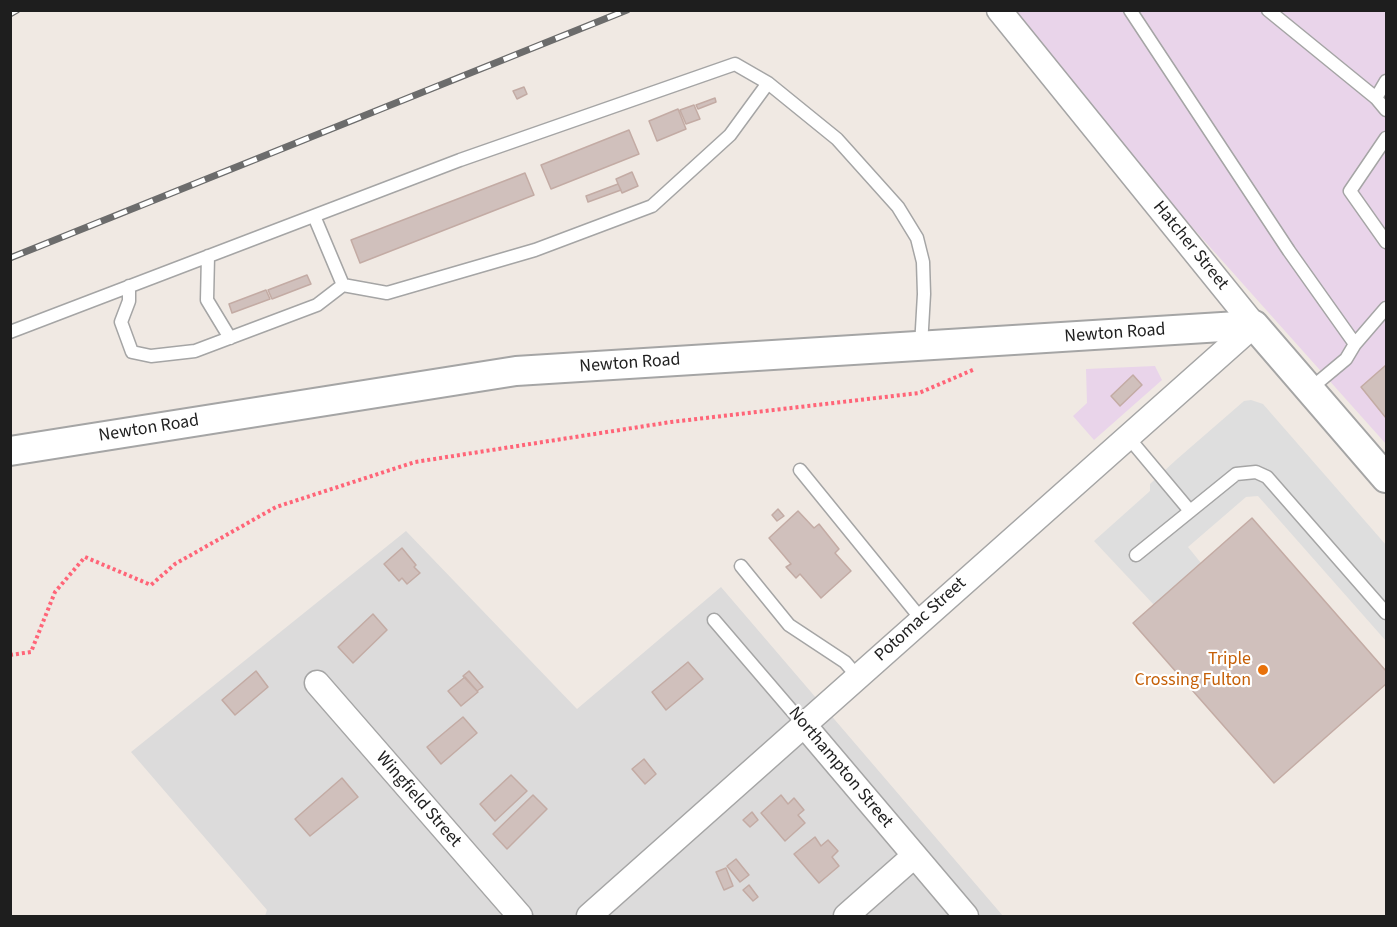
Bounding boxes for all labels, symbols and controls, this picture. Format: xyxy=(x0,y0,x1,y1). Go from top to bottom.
street label: Hatcher Street xyxy=(1148,197,1232,295)
street label: Newton Road xyxy=(1064,320,1166,348)
street label: Newton Road xyxy=(579,350,681,378)
street label: Newton Road xyxy=(97,410,201,448)
street label: Potomac Street xyxy=(871,573,971,667)
place label: Triple Crossing Fulton xyxy=(1134,649,1251,692)
marker: Triple Crossing Fulton xyxy=(1256,663,1270,677)
street label: Northampton Street xyxy=(783,703,897,833)
street label: Wingfield Street xyxy=(371,748,465,852)

